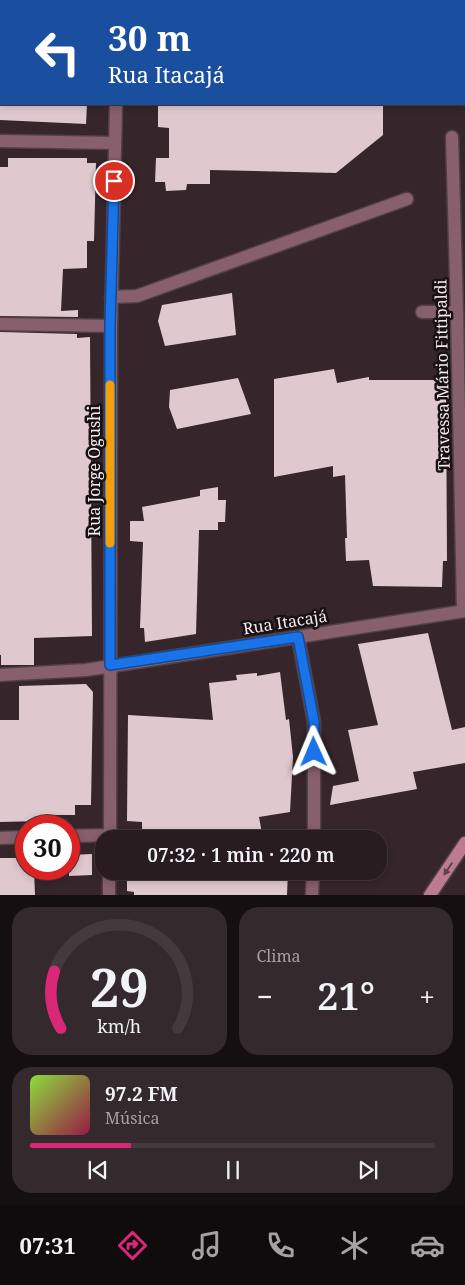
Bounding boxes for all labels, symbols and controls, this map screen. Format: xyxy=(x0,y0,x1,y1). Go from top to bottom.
text: 30 m xyxy=(108,14,191,61)
icon: left xyxy=(25,20,90,85)
text: Rua Itacajá xyxy=(108,59,225,89)
pin xyxy=(93,160,135,202)
icon: arrive xyxy=(100,167,128,195)
street label: Travessa Mário Fittipaldi xyxy=(429,279,455,471)
street label: Rua Jorge Ogushi xyxy=(83,406,105,536)
street label: Rua Itacajá xyxy=(241,604,329,640)
position arrow xyxy=(287,725,339,777)
speed limit sign: 30 xyxy=(15,815,80,880)
text: 07:32 · 1 min · 220 m xyxy=(147,842,335,868)
one-way arrow xyxy=(443,862,453,876)
text: Clima xyxy=(257,945,301,967)
text: 29 xyxy=(90,951,149,1022)
text: 21° xyxy=(317,969,375,1021)
text: − xyxy=(257,977,273,1015)
text: + xyxy=(419,977,435,1015)
text: km/h xyxy=(97,1014,141,1038)
text: 97.2 FM xyxy=(105,1081,178,1107)
text: Música xyxy=(105,1107,159,1129)
icon: previous xyxy=(84,1156,112,1184)
icon: pause xyxy=(219,1156,247,1184)
icon: next xyxy=(354,1156,382,1184)
icon: directions xyxy=(115,1228,150,1263)
icon: music xyxy=(189,1228,224,1263)
icon: phone xyxy=(263,1228,298,1263)
icon: climate xyxy=(337,1228,372,1263)
icon: car xyxy=(410,1228,445,1263)
text: 07:31 xyxy=(19,1230,76,1260)

